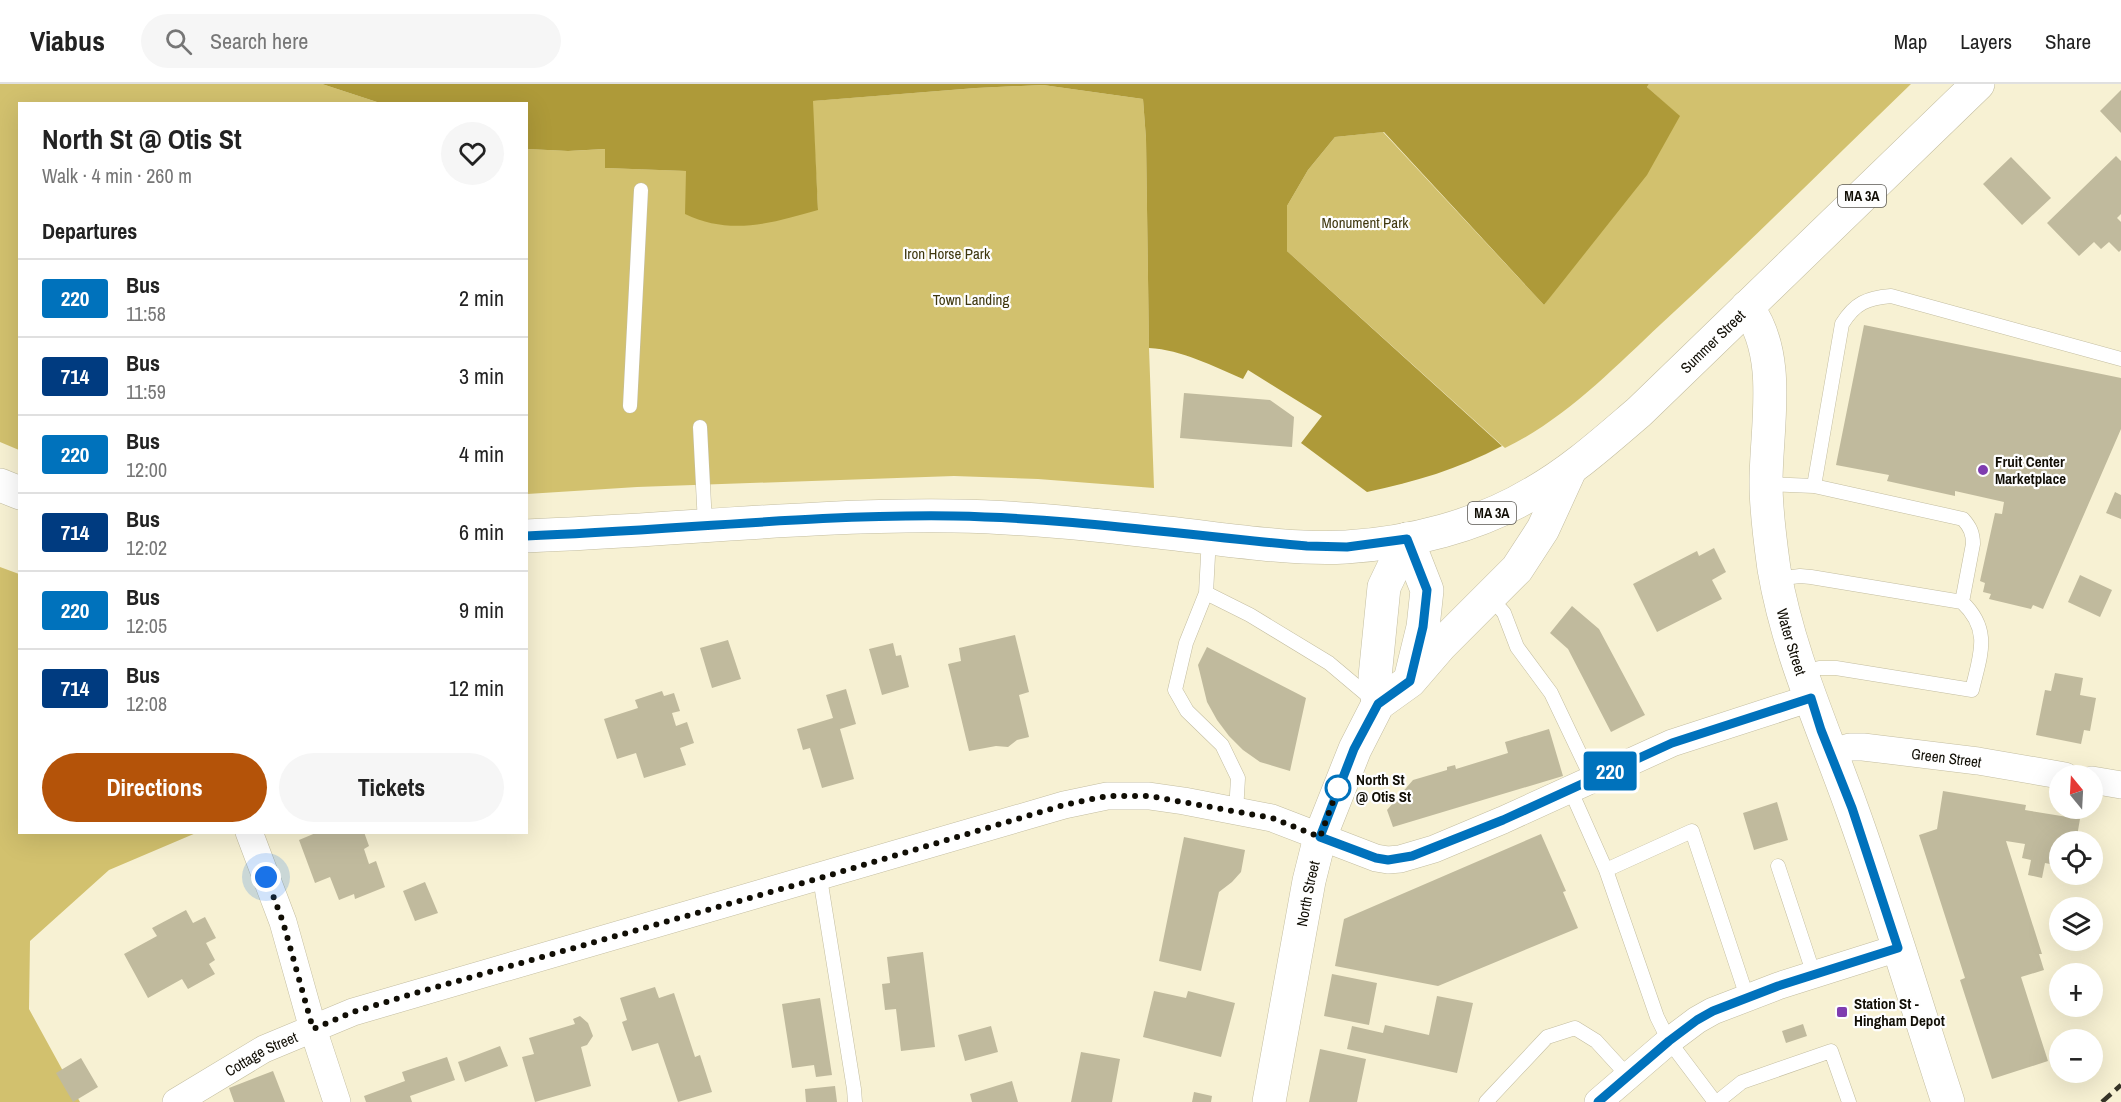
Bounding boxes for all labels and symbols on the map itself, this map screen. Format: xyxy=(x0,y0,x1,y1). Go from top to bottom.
road number: MA 3A xyxy=(1838,185,1886,207)
park label: Monument Park xyxy=(1322,212,1409,233)
park label: Iron Horse Park xyxy=(904,243,991,264)
park label: Town Landing xyxy=(933,289,1009,310)
street label: Summer Street xyxy=(1675,304,1750,377)
place label: Fruit Center Marketplace xyxy=(1995,451,2066,489)
marker: Fruit Center Marketplace xyxy=(1976,463,1990,477)
road number: MA 3A xyxy=(1468,502,1516,524)
street label: Water Street xyxy=(1772,606,1812,678)
street label: Green Street xyxy=(1910,742,1984,772)
line badge: 220 xyxy=(1576,752,1644,790)
north arrow xyxy=(2049,765,2103,819)
place label: North St @ Otis St xyxy=(1356,769,1411,807)
marker: North St @ Otis St xyxy=(1325,775,1351,801)
street label: North Street xyxy=(1291,858,1324,928)
your location xyxy=(251,862,281,892)
place label: Station St - Hingham Depot xyxy=(1854,993,1945,1031)
marker: Station St - Hingham Depot xyxy=(1835,1005,1849,1019)
street label: Cottage Street xyxy=(221,1026,301,1081)

